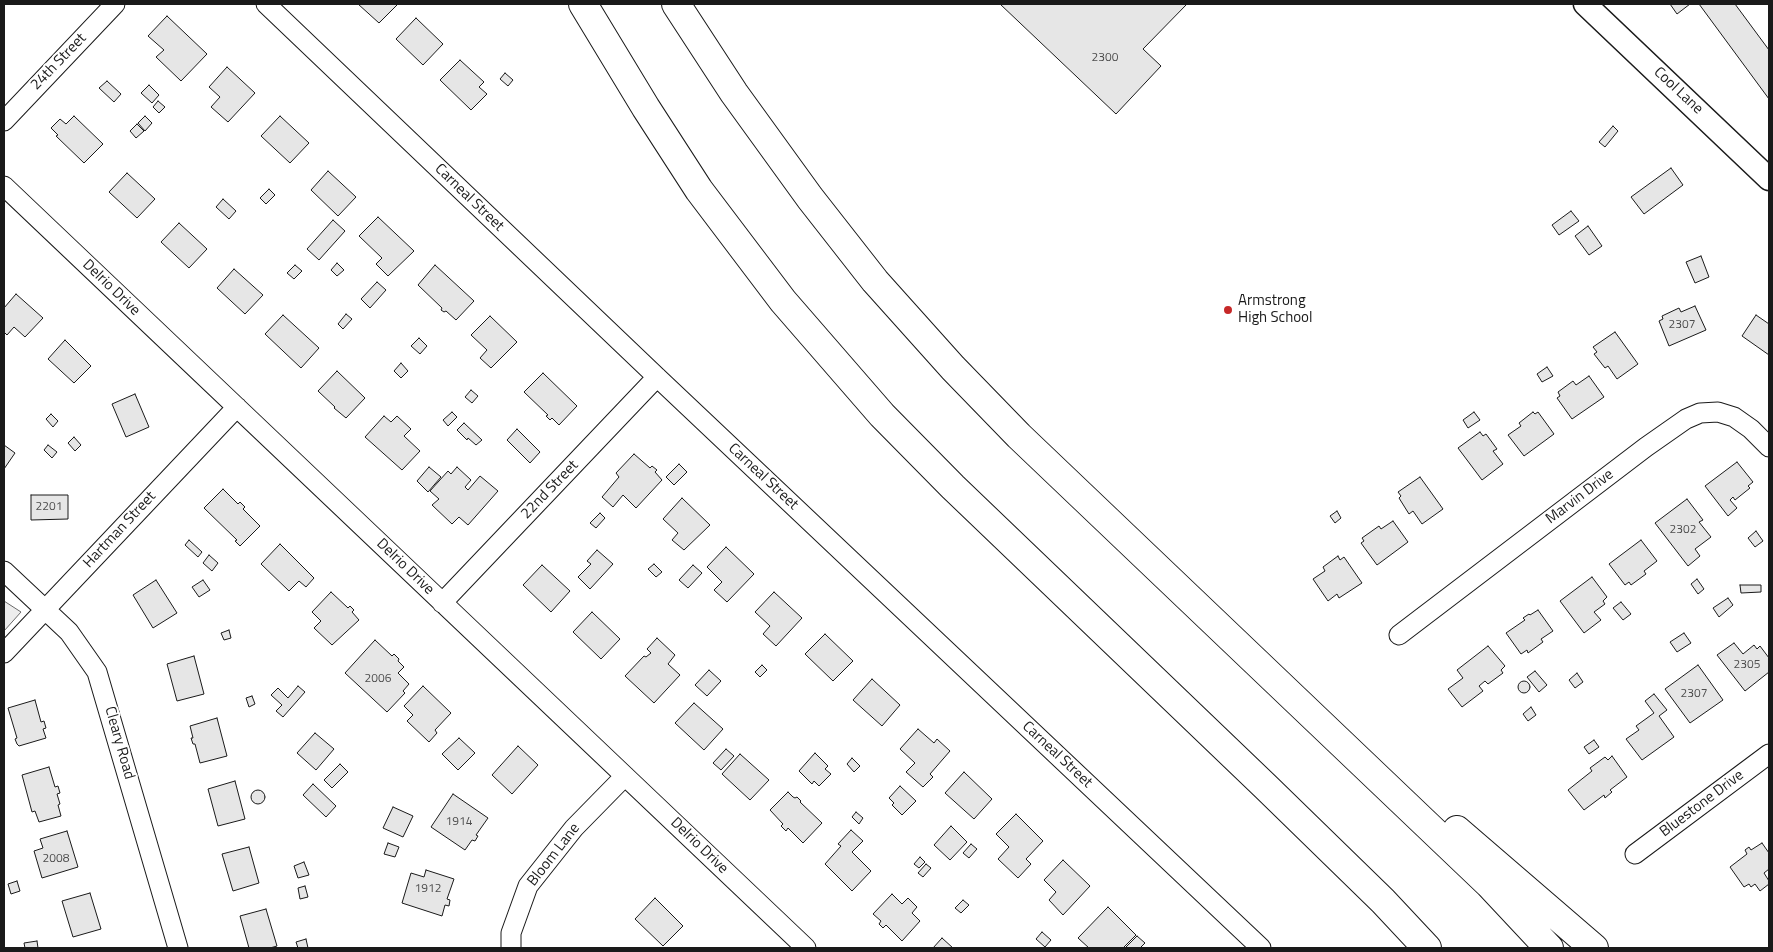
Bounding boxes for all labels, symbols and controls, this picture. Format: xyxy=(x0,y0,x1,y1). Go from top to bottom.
street label: 24th Street xyxy=(27,30,91,94)
house number: 2300 xyxy=(1092,51,1118,65)
street label: Cool Lane xyxy=(1650,64,1706,118)
street label: Carneal Street xyxy=(431,160,507,236)
street label: Delrio Drive xyxy=(78,256,144,320)
place label: Armstrong High School xyxy=(1238,292,1313,327)
marker: Armstrong High School xyxy=(1222,304,1234,316)
house number: 2307 xyxy=(1669,318,1695,332)
street label: Carneal Street xyxy=(724,440,802,514)
street label: 22nd Street xyxy=(518,457,582,523)
street label: Marvin Drive xyxy=(1543,466,1617,528)
street label: Hartman Street xyxy=(80,488,160,572)
house number: 2201 xyxy=(36,500,62,514)
house number: 2302 xyxy=(1670,523,1696,537)
street label: Delrio Drive xyxy=(372,535,438,599)
house number: 2305 xyxy=(1734,658,1760,672)
house number: 2006 xyxy=(365,672,391,686)
house number: 2307 xyxy=(1681,687,1707,701)
street label: Cleary Road xyxy=(100,705,138,781)
street label: Carneal Street xyxy=(1018,718,1096,792)
street label: Bluestone Drive xyxy=(1657,767,1747,841)
street label: Delrio Drive xyxy=(666,814,732,878)
house number: 1914 xyxy=(446,815,472,829)
street label: Bloom Lane xyxy=(524,820,584,890)
house number: 2008 xyxy=(43,852,69,866)
house number: 1912 xyxy=(415,882,441,896)

